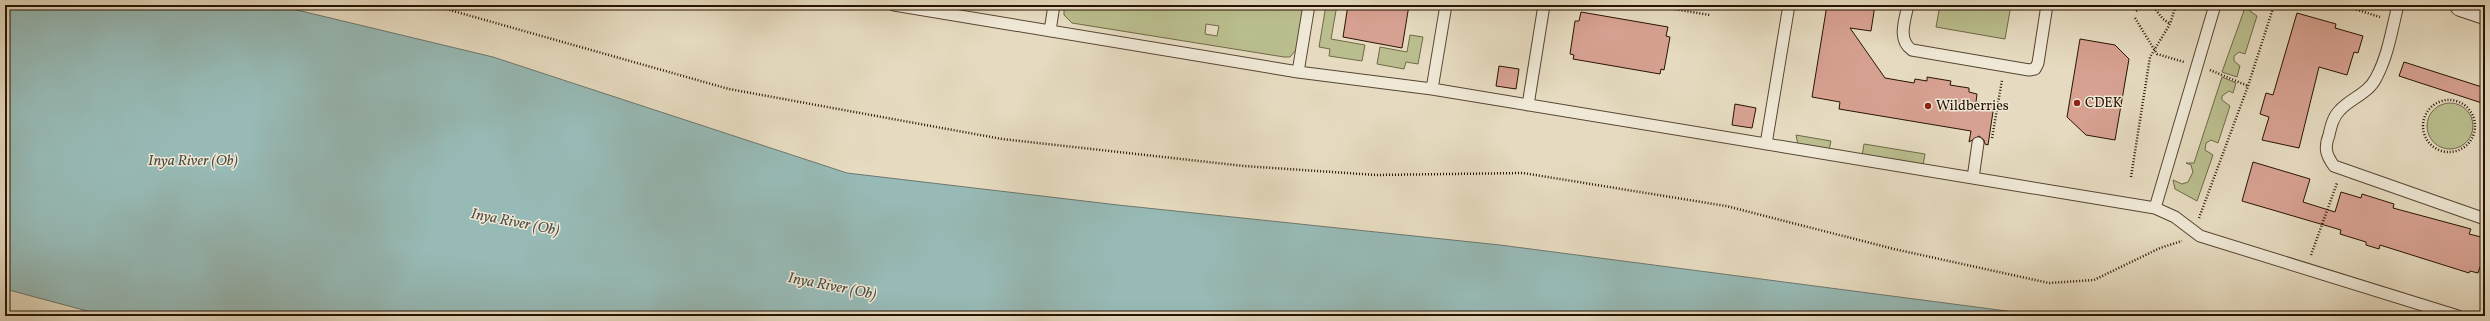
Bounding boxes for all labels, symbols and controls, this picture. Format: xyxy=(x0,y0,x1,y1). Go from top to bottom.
place label: CDEK xyxy=(2085,94,2123,113)
place label: Wildberries xyxy=(1936,97,2009,116)
marker: CDEK xyxy=(2072,98,2082,108)
marker: Wildberries xyxy=(1923,101,1933,111)
water label: Inya River (Ob) xyxy=(148,151,238,172)
water label: Inya River (Ob) xyxy=(469,204,561,242)
water label: Inya River (Ob) xyxy=(786,268,878,306)

